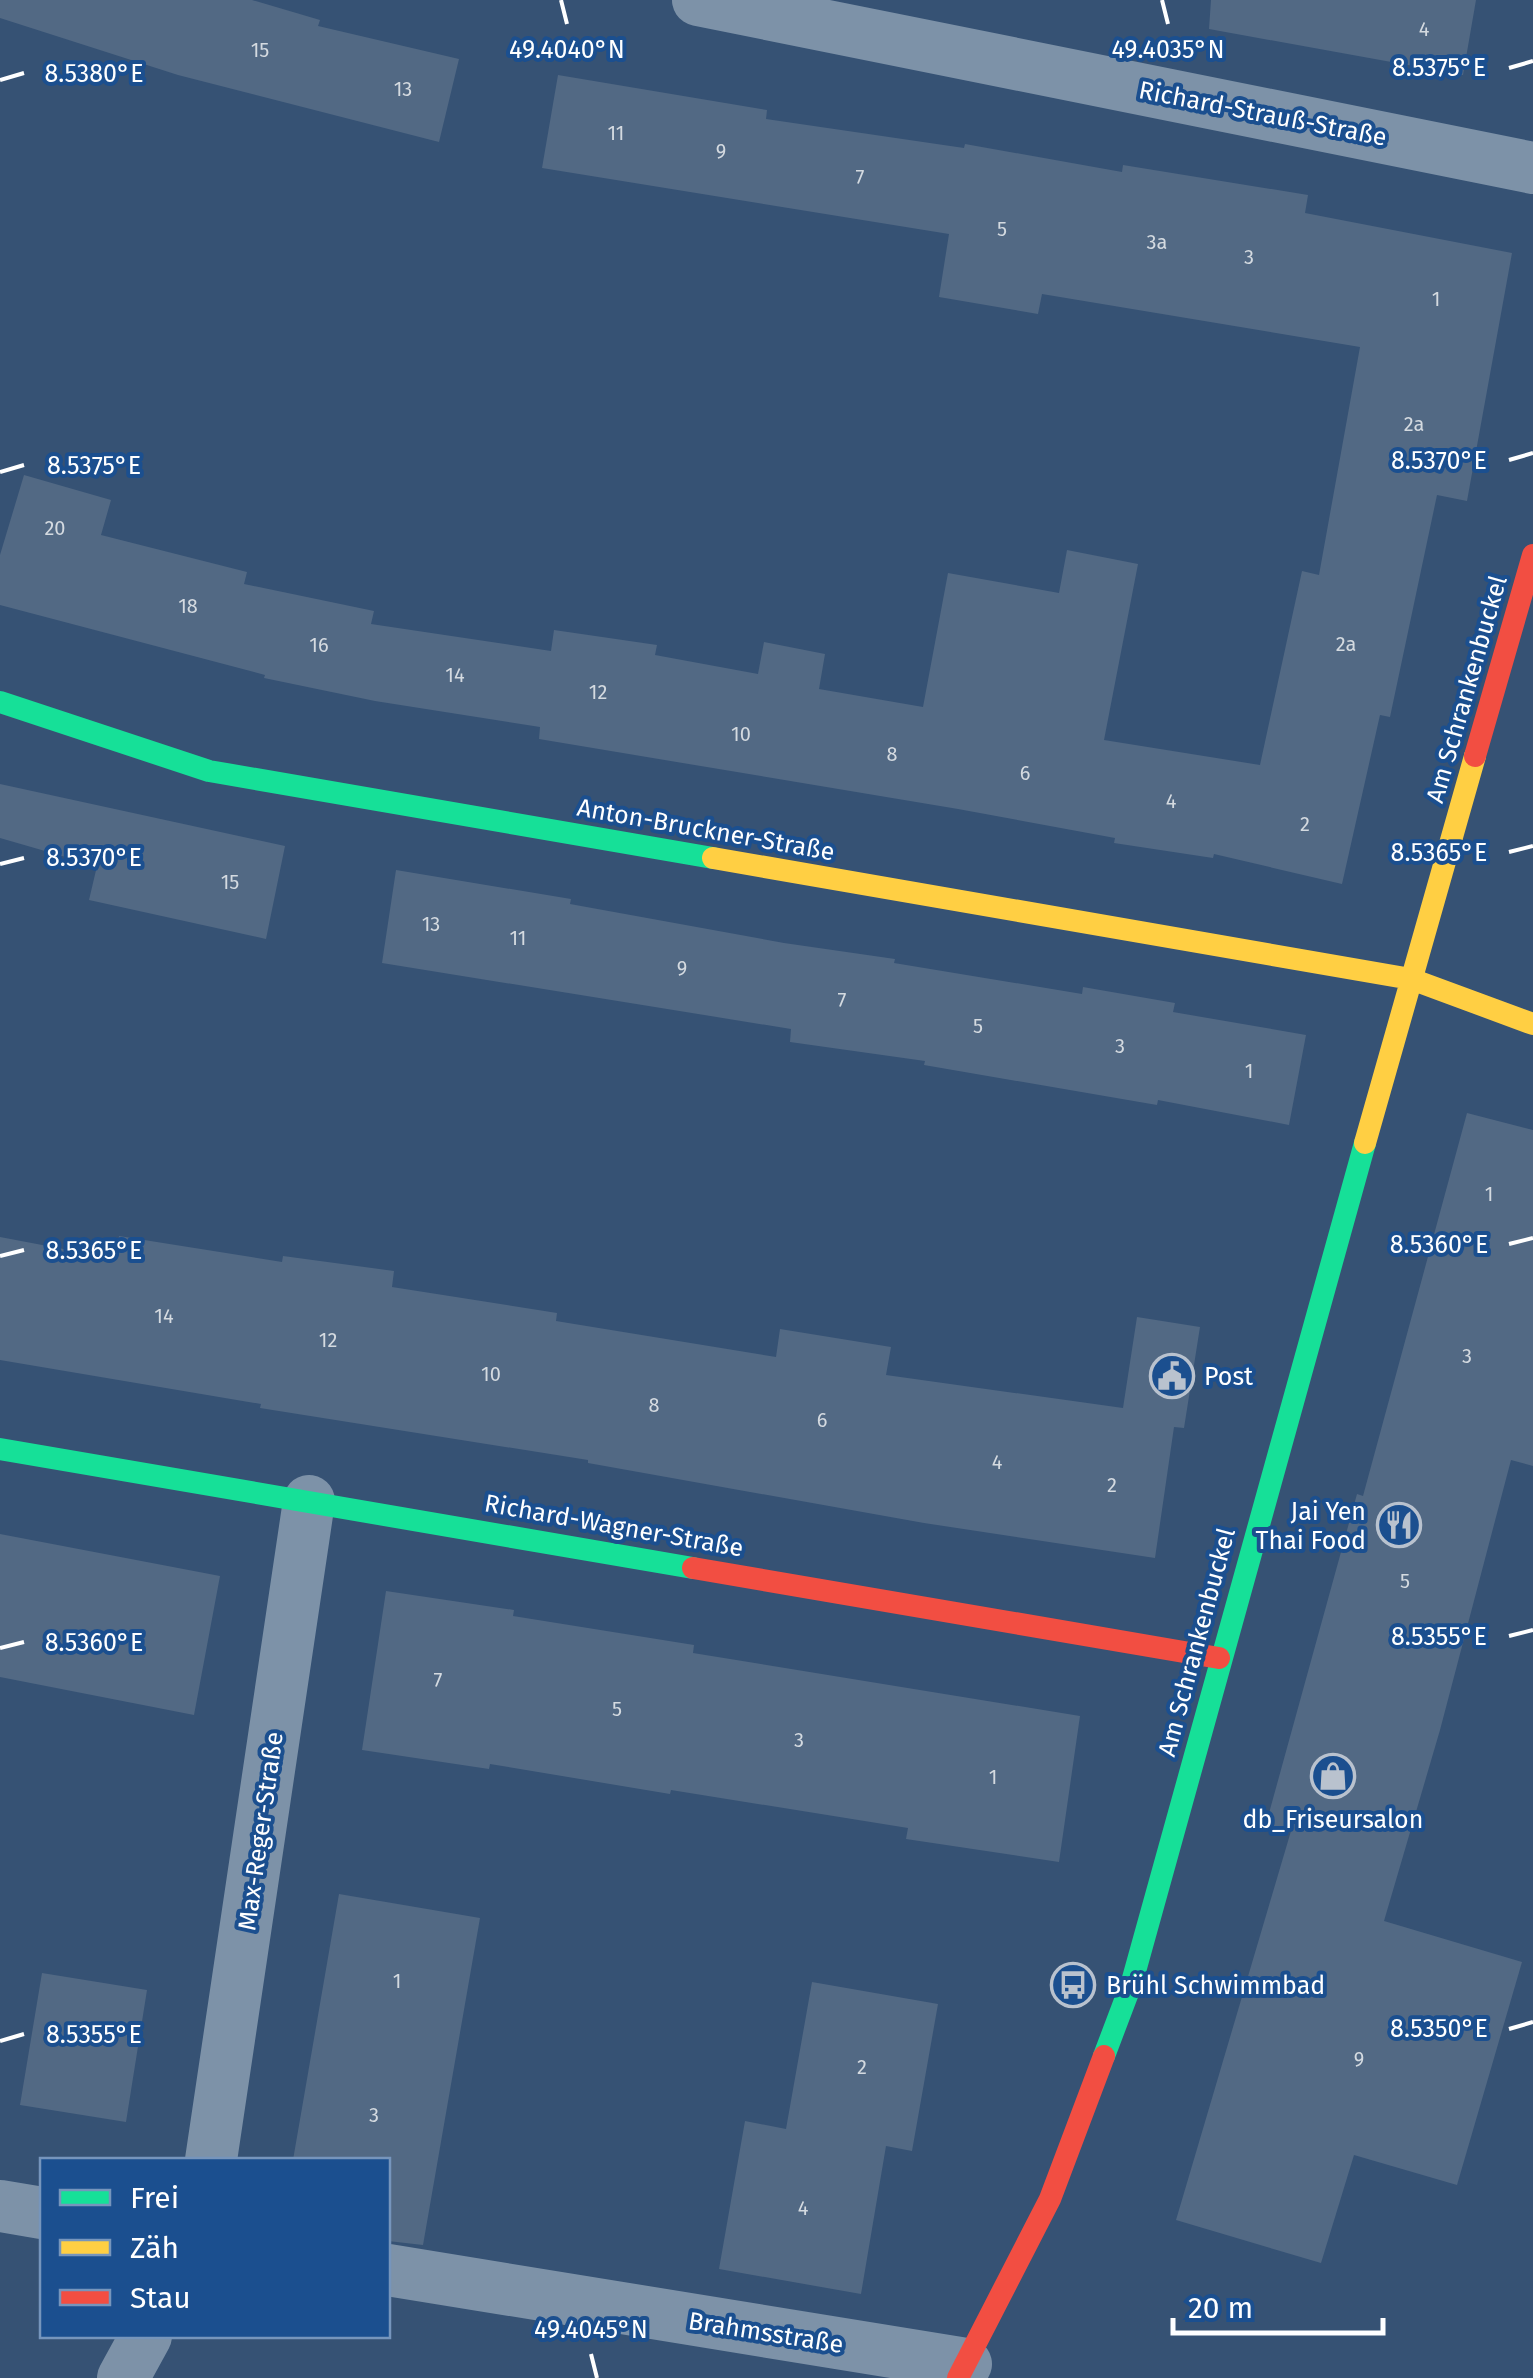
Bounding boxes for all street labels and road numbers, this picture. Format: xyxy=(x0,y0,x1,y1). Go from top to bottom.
street label: Richard-Strauß-Straße xyxy=(1136,75,1389,153)
street label: Am Schrankenbuckel xyxy=(1420,572,1514,807)
street label: Anton-Bruckner-Straße xyxy=(575,793,837,867)
street label: Richard-Wagner-Straße xyxy=(482,1488,746,1564)
street label: Am Schrankenbuckel xyxy=(1152,1525,1242,1760)
street label: Max-Reger-Straße xyxy=(232,1730,290,1932)
street label: Brahmsstraße xyxy=(686,2306,846,2360)

